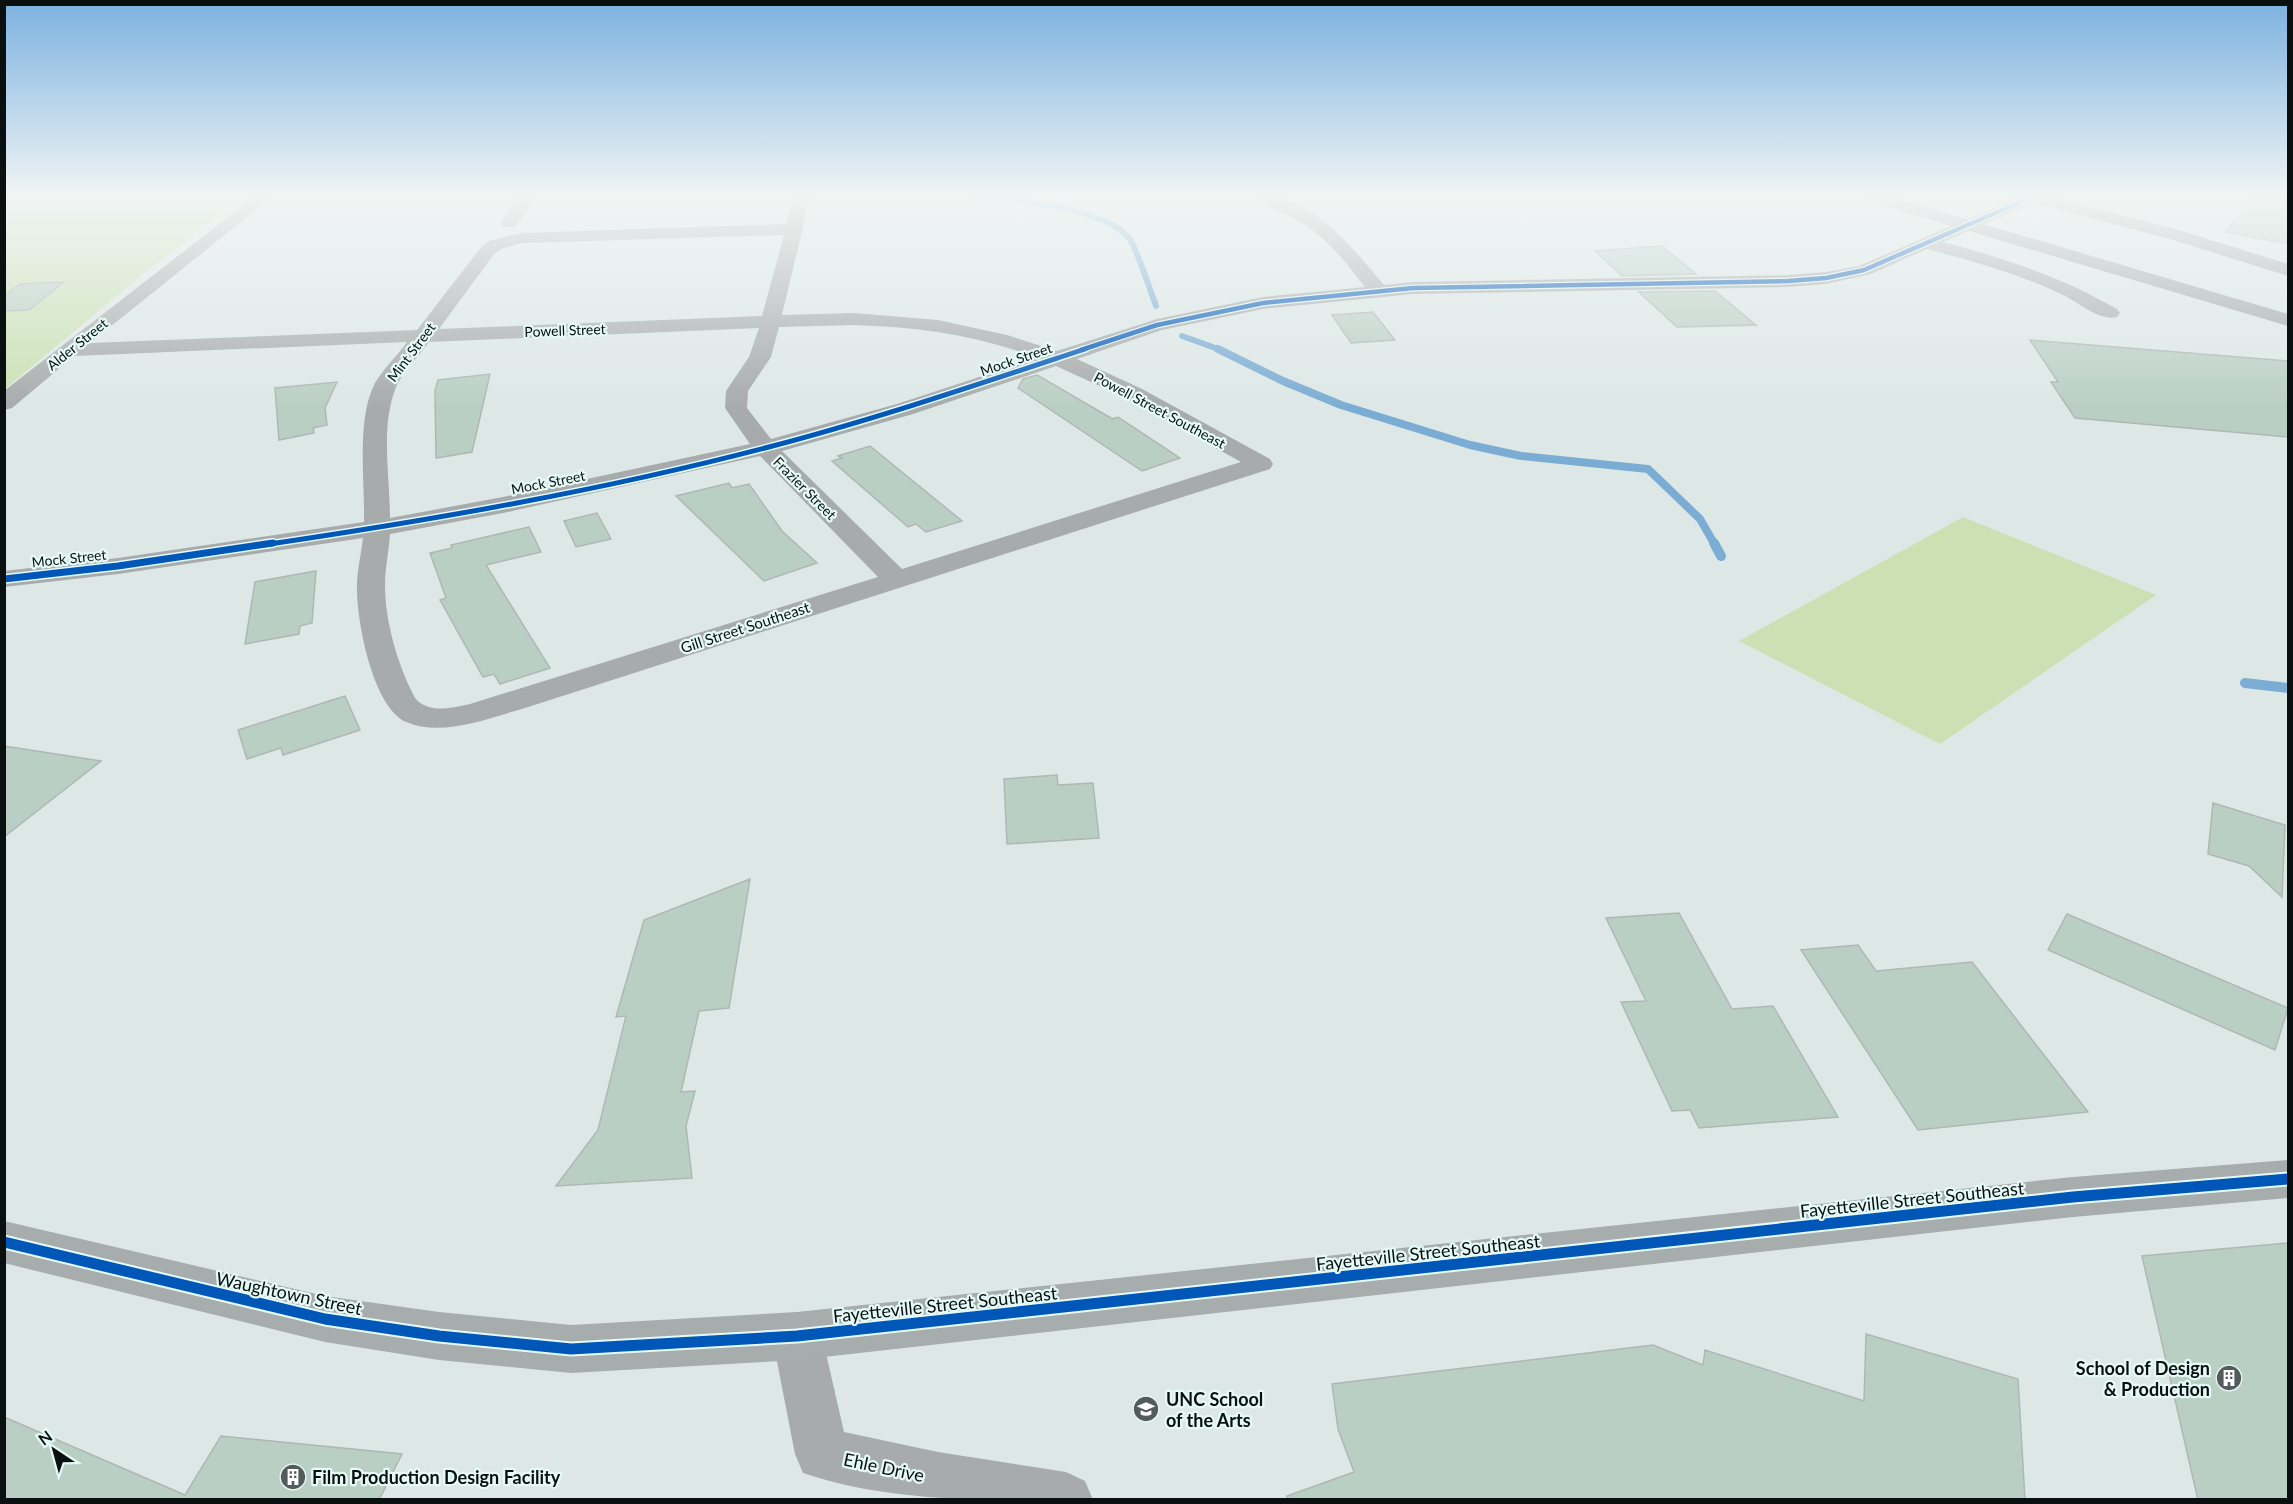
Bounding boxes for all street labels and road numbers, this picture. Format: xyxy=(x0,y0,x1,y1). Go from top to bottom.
street label: Alder Street xyxy=(43,314,111,374)
street label: Mint Street xyxy=(383,319,439,385)
street label: Powell Street xyxy=(524,320,606,340)
street label: Mock Street xyxy=(978,339,1054,379)
street label: Powell Street Southeast xyxy=(1091,368,1229,452)
street label: Frazier Street xyxy=(770,453,840,523)
street label: Mock Street xyxy=(510,467,586,497)
street label: Mock Street xyxy=(31,546,107,570)
street label: Gill Street Southeast xyxy=(678,597,812,656)
street label: Fayetteville Street Southeast xyxy=(1799,1176,2026,1222)
street label: Fayetteville Street Southeast xyxy=(1315,1229,1542,1275)
street label: Waughtown Street xyxy=(214,1267,364,1319)
street label: Fayetteville Street Southeast xyxy=(832,1281,1059,1327)
street label: Ehle Drive xyxy=(842,1448,926,1486)

